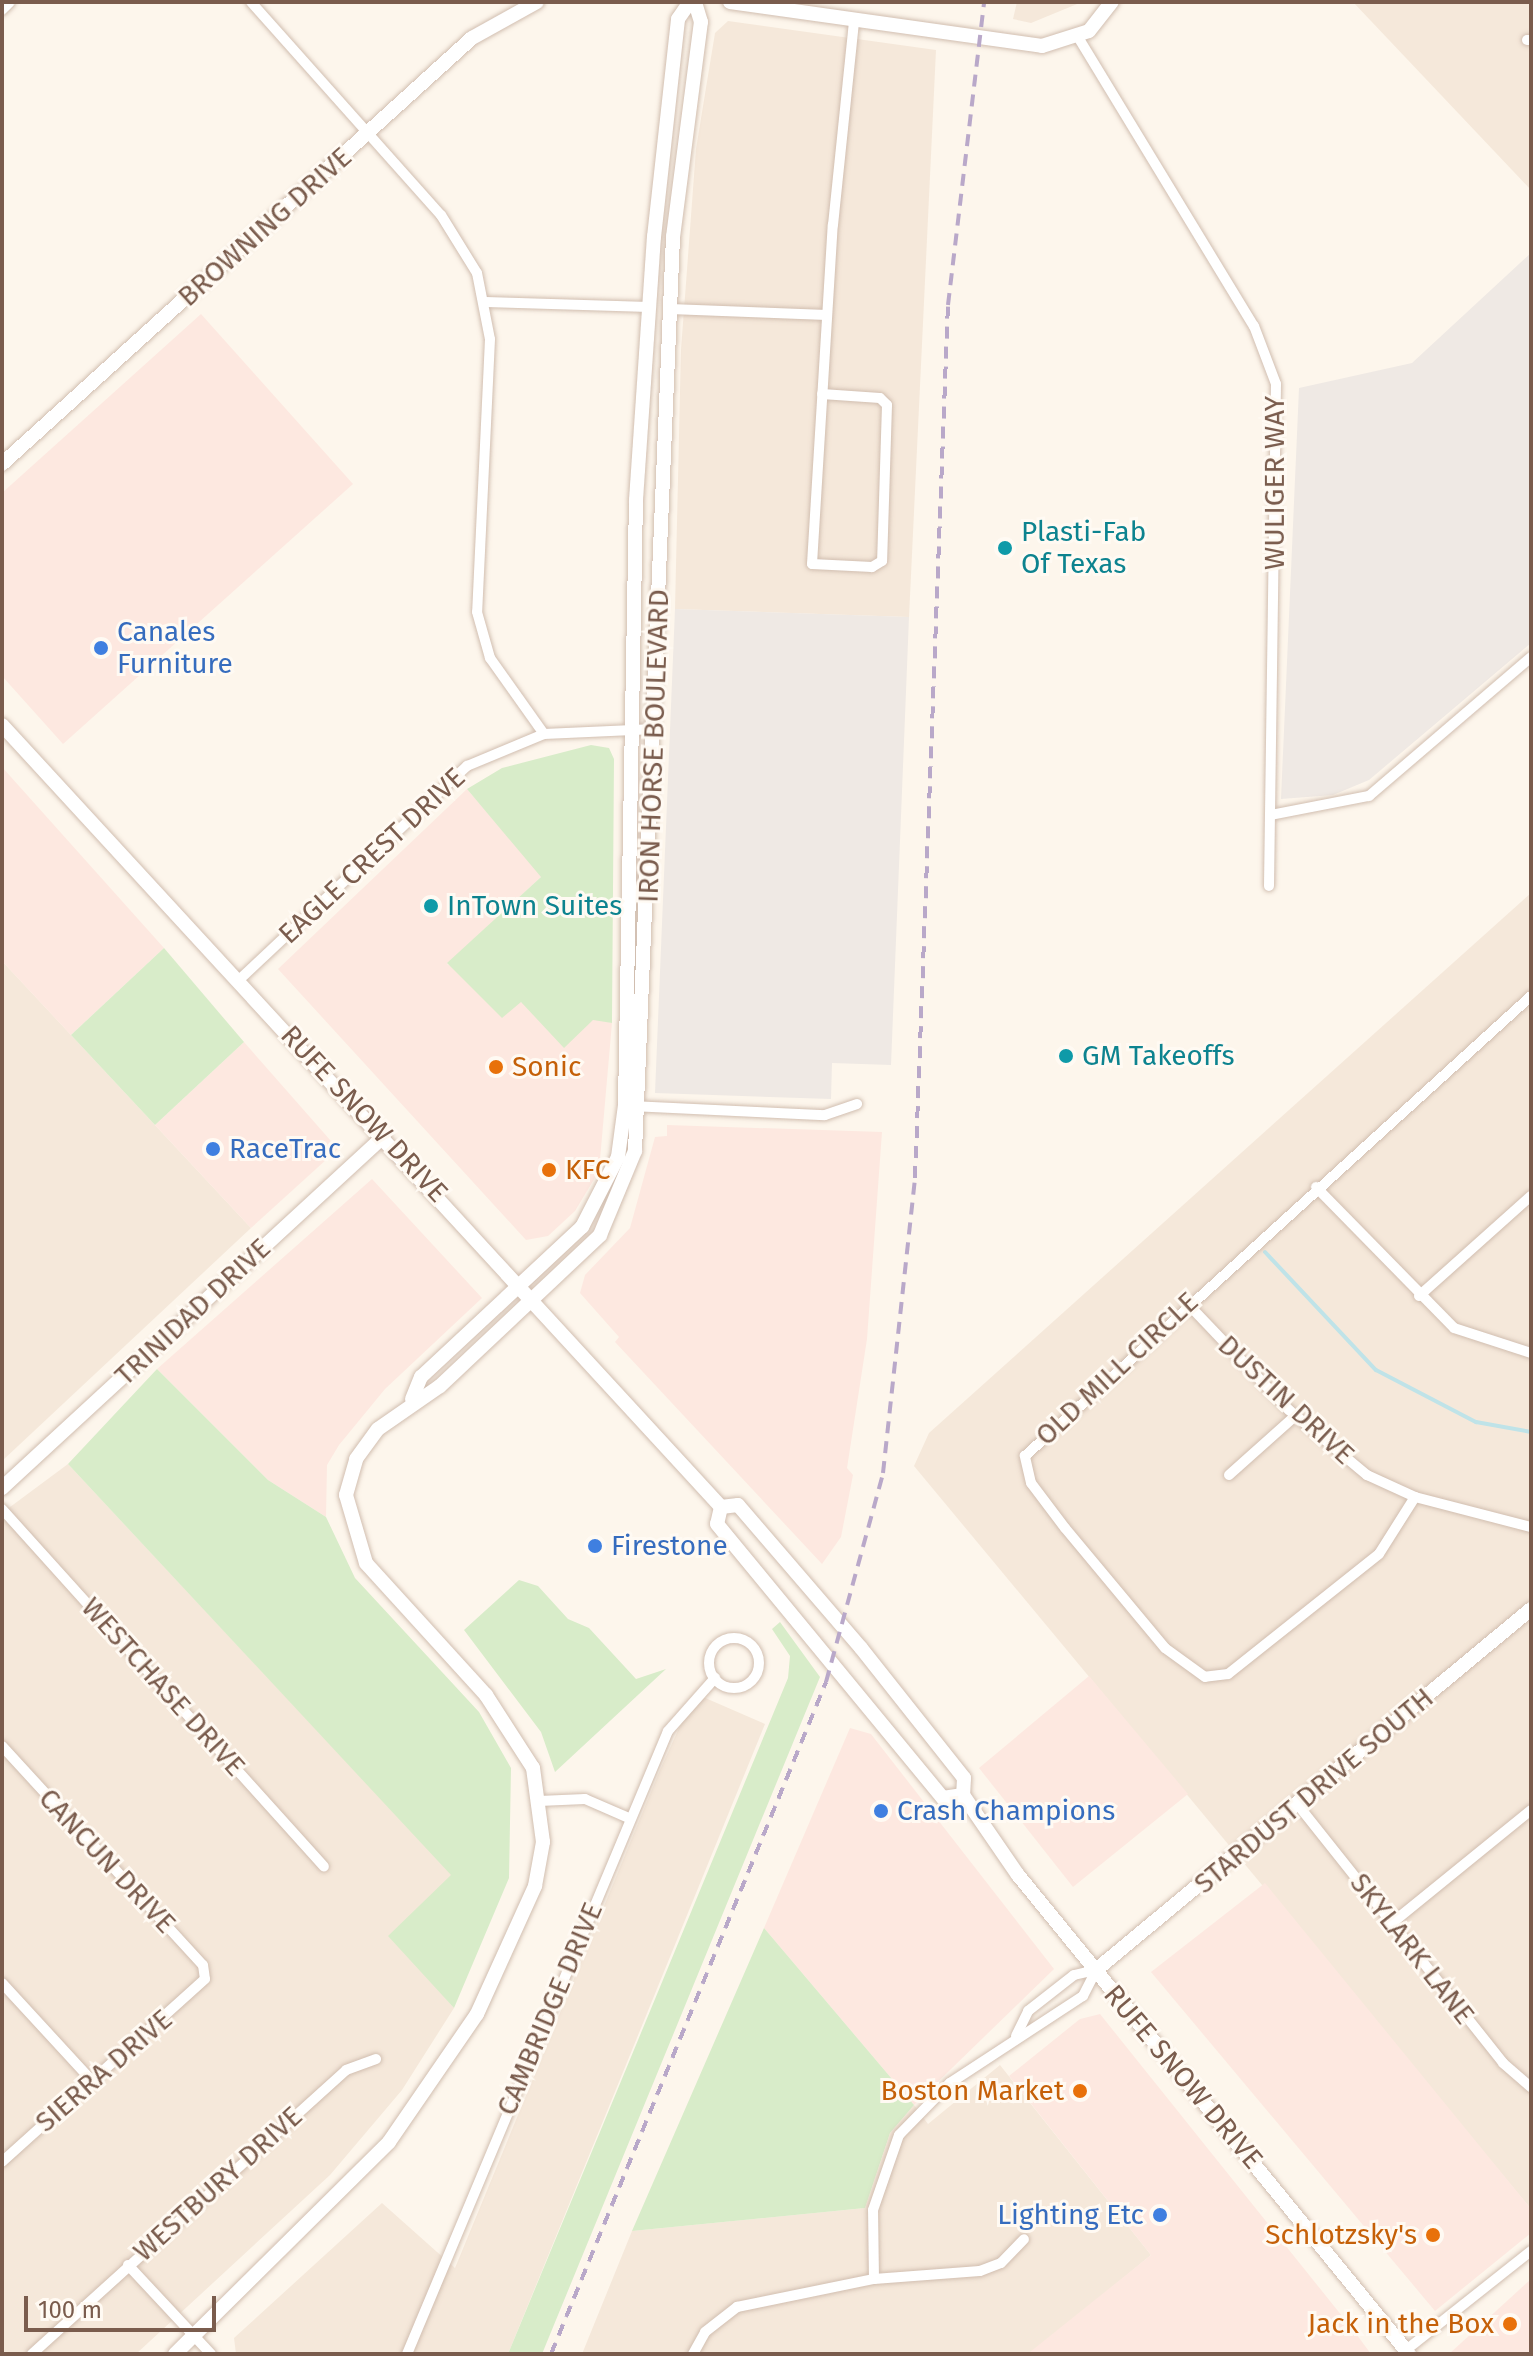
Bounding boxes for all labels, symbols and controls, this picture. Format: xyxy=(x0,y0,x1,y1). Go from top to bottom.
street label: BROWNING DRIVE xyxy=(171,140,359,314)
street label: WULIGER WAY xyxy=(1258,396,1292,570)
place label: Plasti-Fab Of Texas xyxy=(1021,515,1146,581)
marker: Plasti-Fab Of Texas xyxy=(996,539,1014,557)
street label: IRON HORSE BOULEVARD xyxy=(632,589,676,903)
place label: Canales Furniture xyxy=(117,615,233,681)
marker: Canales Furniture xyxy=(92,639,110,657)
street label: EAGLE CREST DRIVE xyxy=(272,761,472,951)
place label: InTown Suites xyxy=(447,889,622,923)
marker: InTown Suites xyxy=(422,897,440,915)
street label: RUFE SNOW DRIVE xyxy=(273,1019,455,1209)
place label: GM Takeoffs xyxy=(1082,1039,1235,1073)
marker: GM Takeoffs xyxy=(1057,1047,1075,1065)
place label: Sonic xyxy=(512,1050,581,1084)
marker: Sonic xyxy=(487,1058,505,1076)
place label: RaceTrac xyxy=(229,1132,341,1166)
marker: RaceTrac xyxy=(204,1140,222,1158)
place label: KFC xyxy=(565,1153,610,1187)
marker: KFC xyxy=(540,1161,558,1179)
street label: TRINIDAD DRIVE xyxy=(108,1231,278,1393)
street label: OLD MILL CIRCLE xyxy=(1029,1285,1205,1453)
street label: DUSTIN DRIVE xyxy=(1211,1328,1361,1472)
place label: Firestone xyxy=(611,1529,728,1563)
marker: Firestone xyxy=(586,1537,604,1555)
street label: WESTCHASE DRIVE xyxy=(74,1591,252,1783)
street label: STARDUST DRIVE SOUTH xyxy=(1188,1681,1440,1901)
street label: CANCUN DRIVE xyxy=(32,1782,182,1940)
place label: Crash Champions xyxy=(897,1794,1115,1828)
marker: Crash Champions xyxy=(872,1802,890,1820)
street label: SKYLARK LANE xyxy=(1343,1867,1481,2031)
street label: CAMBRIDGE DRIVE xyxy=(490,1898,610,2120)
street label: RUFE SNOW DRIVE xyxy=(1096,1978,1270,2176)
street label: SIERRA DRIVE xyxy=(29,2003,179,2139)
place label: Boston Market xyxy=(880,2074,1064,2108)
marker: Boston Market xyxy=(1071,2082,1089,2100)
street label: WESTBURY DRIVE xyxy=(127,2099,309,2269)
place label: Lighting Etc xyxy=(997,2198,1144,2232)
marker: Lighting Etc xyxy=(1151,2206,1169,2224)
place label: Schlotzsky's xyxy=(1265,2218,1417,2252)
marker: Schlotzsky's xyxy=(1424,2226,1442,2244)
scale bar xyxy=(28,2280,220,2330)
text: 100 m xyxy=(38,2296,102,2324)
place label: Jack in the Box xyxy=(1307,2307,1494,2341)
marker: Jack in the Box xyxy=(1501,2315,1519,2333)

